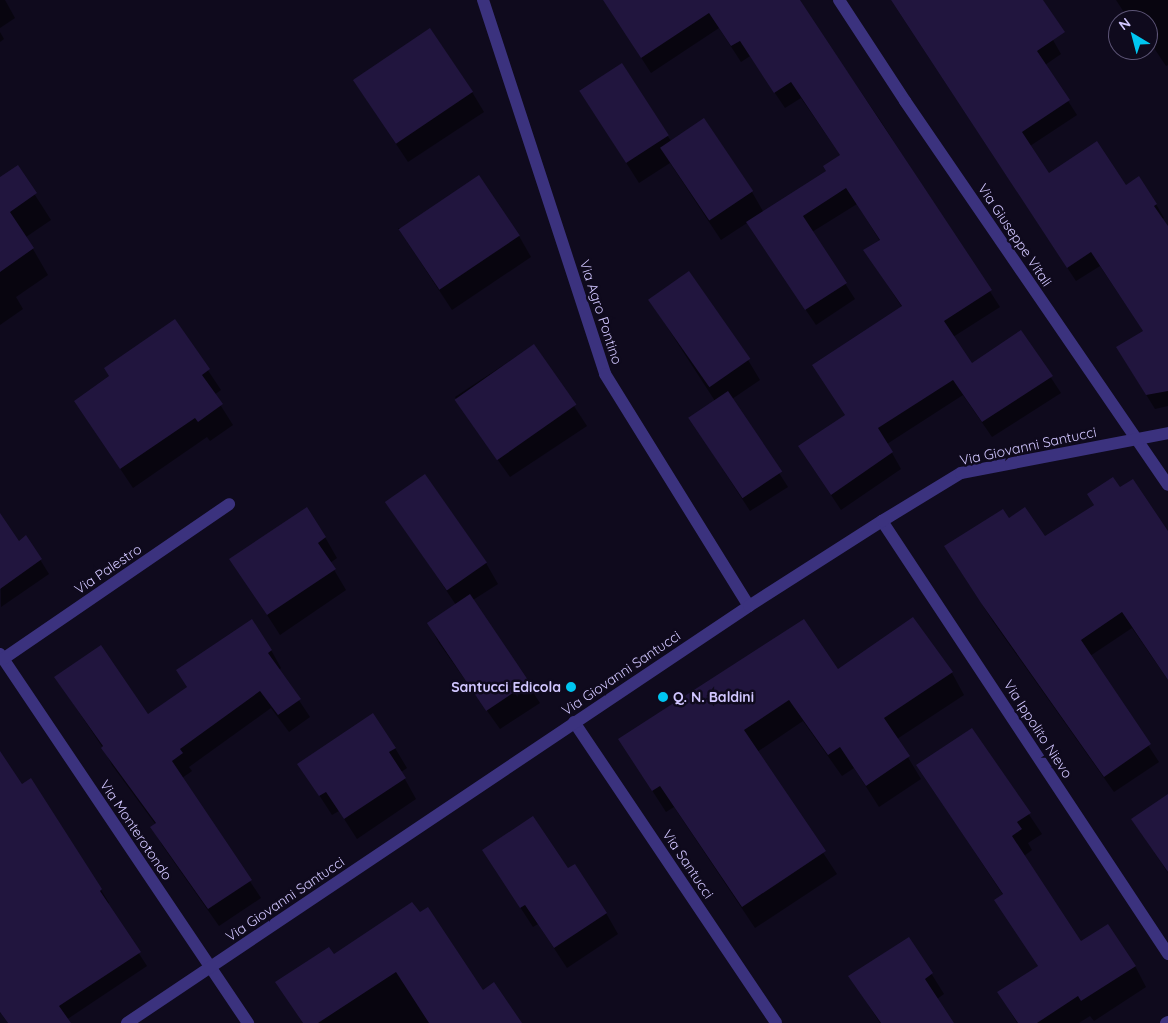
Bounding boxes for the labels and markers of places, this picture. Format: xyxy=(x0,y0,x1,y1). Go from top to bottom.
place label: Santucci Edicola xyxy=(451,679,561,695)
marker: Santucci Edicola xyxy=(565,681,577,693)
place label: Q. N. Baldini xyxy=(673,689,754,705)
marker: Q. N. Baldini xyxy=(657,691,669,703)

